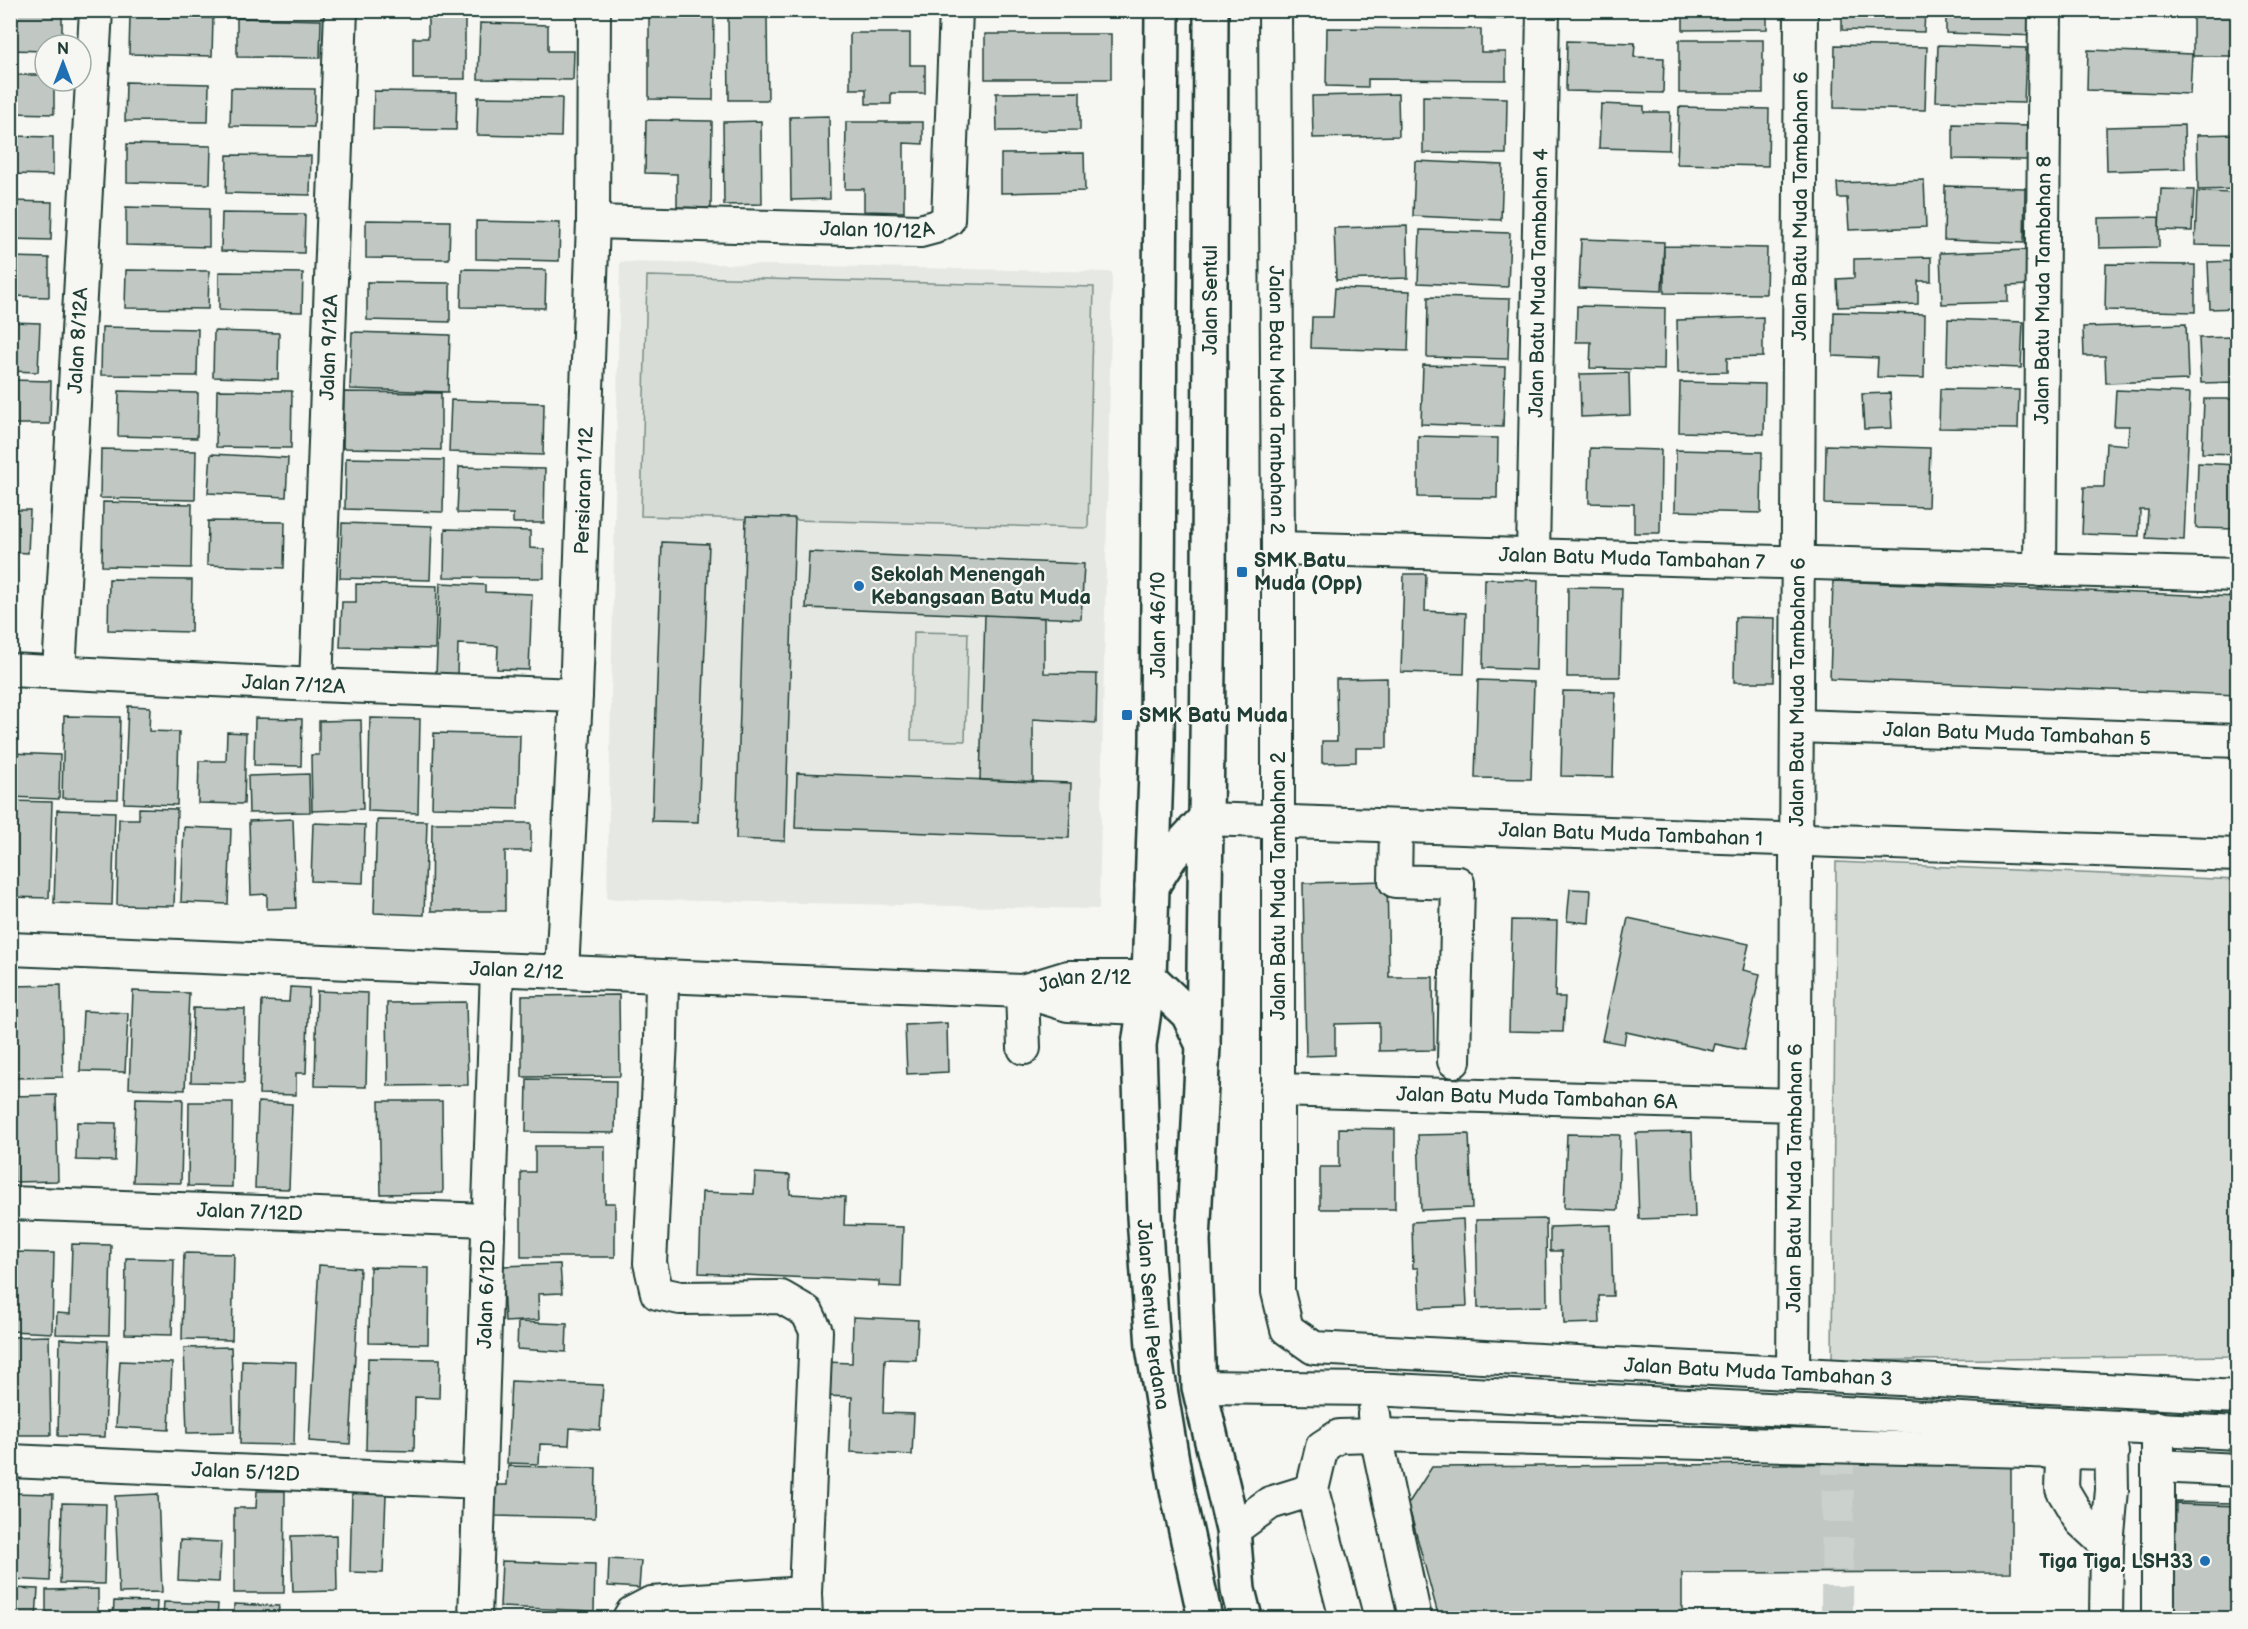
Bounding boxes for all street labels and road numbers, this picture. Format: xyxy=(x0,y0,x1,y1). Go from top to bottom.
street label: Jalan Batu Muda Tambahan 6 xyxy=(1788,71,1814,341)
street label: Jalan Batu Muda Tambahan 4 xyxy=(1525,148,1553,418)
street label: Jalan Batu Muda Tambahan 8 xyxy=(2030,156,2057,424)
street label: Jalan 10/12A xyxy=(820,217,938,244)
street label: Jalan Sentul xyxy=(1199,245,1223,355)
street label: Jalan Batu Muda Tambahan 2 xyxy=(1263,266,1289,535)
street label: Jalan 8/12A xyxy=(64,286,94,394)
street label: Jalan 9/12A xyxy=(316,293,343,401)
street label: Persiaran 1/12 xyxy=(570,426,599,555)
street label: Jalan Batu Muda Tambahan 7 xyxy=(1498,543,1765,575)
street label: Jalan Batu Muda Tambahan 6 xyxy=(1785,557,1811,827)
street label: Jalan 46/10 xyxy=(1147,572,1171,678)
street label: Jalan 7/12A xyxy=(241,670,347,699)
street label: Jalan Batu Muda Tambahan 5 xyxy=(1882,718,2151,751)
street label: Jalan Batu Muda Tambahan 2 xyxy=(1267,751,1291,1020)
street label: Jalan Batu Muda Tambahan 1 xyxy=(1498,818,1763,851)
street label: Jalan 2/12 xyxy=(469,957,564,985)
street label: Jalan 2/12 xyxy=(1035,966,1131,999)
street label: Jalan Batu Muda Tambahan 6 xyxy=(1782,1043,1808,1313)
street label: Jalan Batu Muda Tambahan 6A xyxy=(1396,1082,1679,1115)
street label: Jalan 7/12D xyxy=(196,1199,303,1226)
street label: Jalan Sentul Perdana xyxy=(1131,1219,1174,1412)
street label: Jalan 6/12D xyxy=(473,1239,501,1349)
street label: Jalan Batu Muda Tambahan 3 xyxy=(1623,1353,1893,1392)
street label: Jalan 5/12D xyxy=(191,1458,300,1487)

